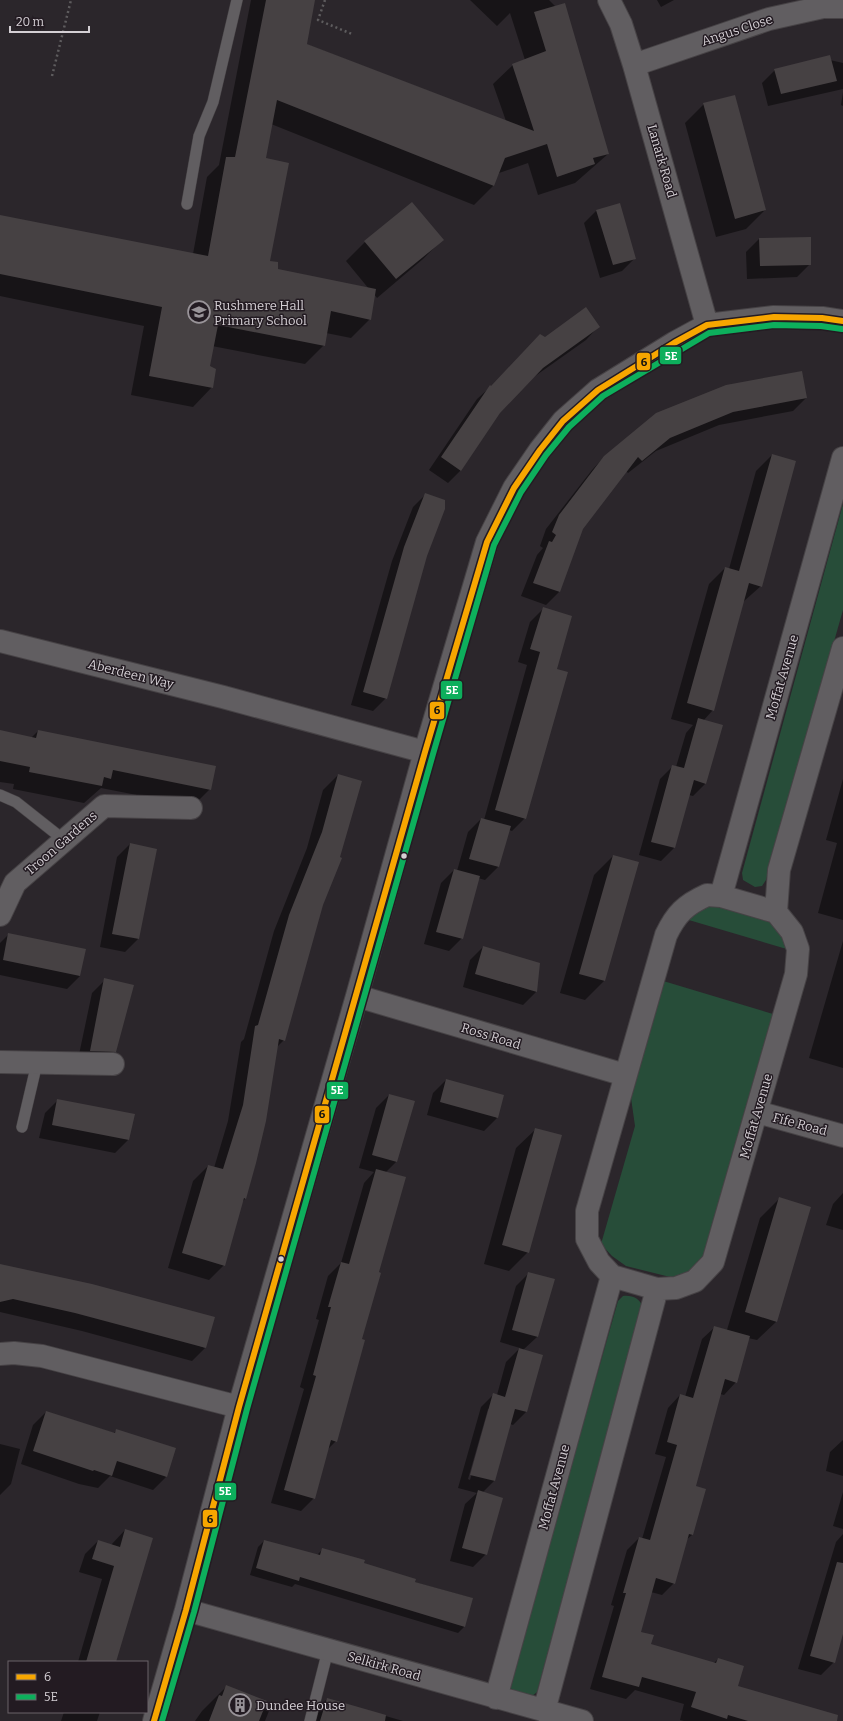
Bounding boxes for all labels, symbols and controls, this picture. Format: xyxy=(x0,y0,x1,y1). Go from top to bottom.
scale bar xyxy=(10,8,89,34)
street label: Angus Close xyxy=(700,11,774,49)
text: 20 m xyxy=(16,15,45,29)
street label: Lanark Road xyxy=(644,123,680,200)
place label: Rushmere Hall Primary School xyxy=(214,298,307,328)
school or university icon: Rushmere Hall Primary School xyxy=(186,299,212,325)
line badge: 5E xyxy=(659,346,682,365)
text: 5E xyxy=(665,350,678,363)
line badge: 6 xyxy=(636,352,651,371)
text: 6 xyxy=(641,356,648,369)
street label: Moffat Avenue xyxy=(763,633,801,721)
street label: Aberdeen Way xyxy=(87,656,175,692)
line badge: 5E xyxy=(440,680,463,700)
text: 5E xyxy=(446,684,459,697)
line badge: 6 xyxy=(429,701,445,720)
text: 6 xyxy=(434,704,441,717)
street label: Troon Gardens xyxy=(22,808,100,878)
unlabelled marker xyxy=(399,851,409,861)
street label: Ross Road xyxy=(459,1020,523,1052)
street label: Moffat Avenue xyxy=(737,1072,775,1160)
line badge: 5E xyxy=(326,1081,349,1100)
text: 5E xyxy=(331,1084,344,1097)
line badge: 6 xyxy=(314,1105,330,1124)
text: 6 xyxy=(319,1108,326,1121)
street label: Fife Road xyxy=(771,1110,829,1139)
unlabelled marker xyxy=(276,1254,286,1264)
street label: Moffat Avenue xyxy=(535,1443,573,1531)
line badge: 5E xyxy=(214,1482,237,1501)
text: 5E xyxy=(219,1485,232,1498)
line badge: 6 xyxy=(202,1509,218,1528)
text: 6 xyxy=(207,1513,214,1526)
street label: Selkirk Road xyxy=(346,1648,423,1684)
legend xyxy=(8,1661,148,1713)
text: 6 xyxy=(44,1670,51,1684)
text: 5E xyxy=(44,1690,58,1704)
building icon: Dundee House xyxy=(227,1692,253,1718)
place label: Dundee House xyxy=(256,1698,345,1713)

